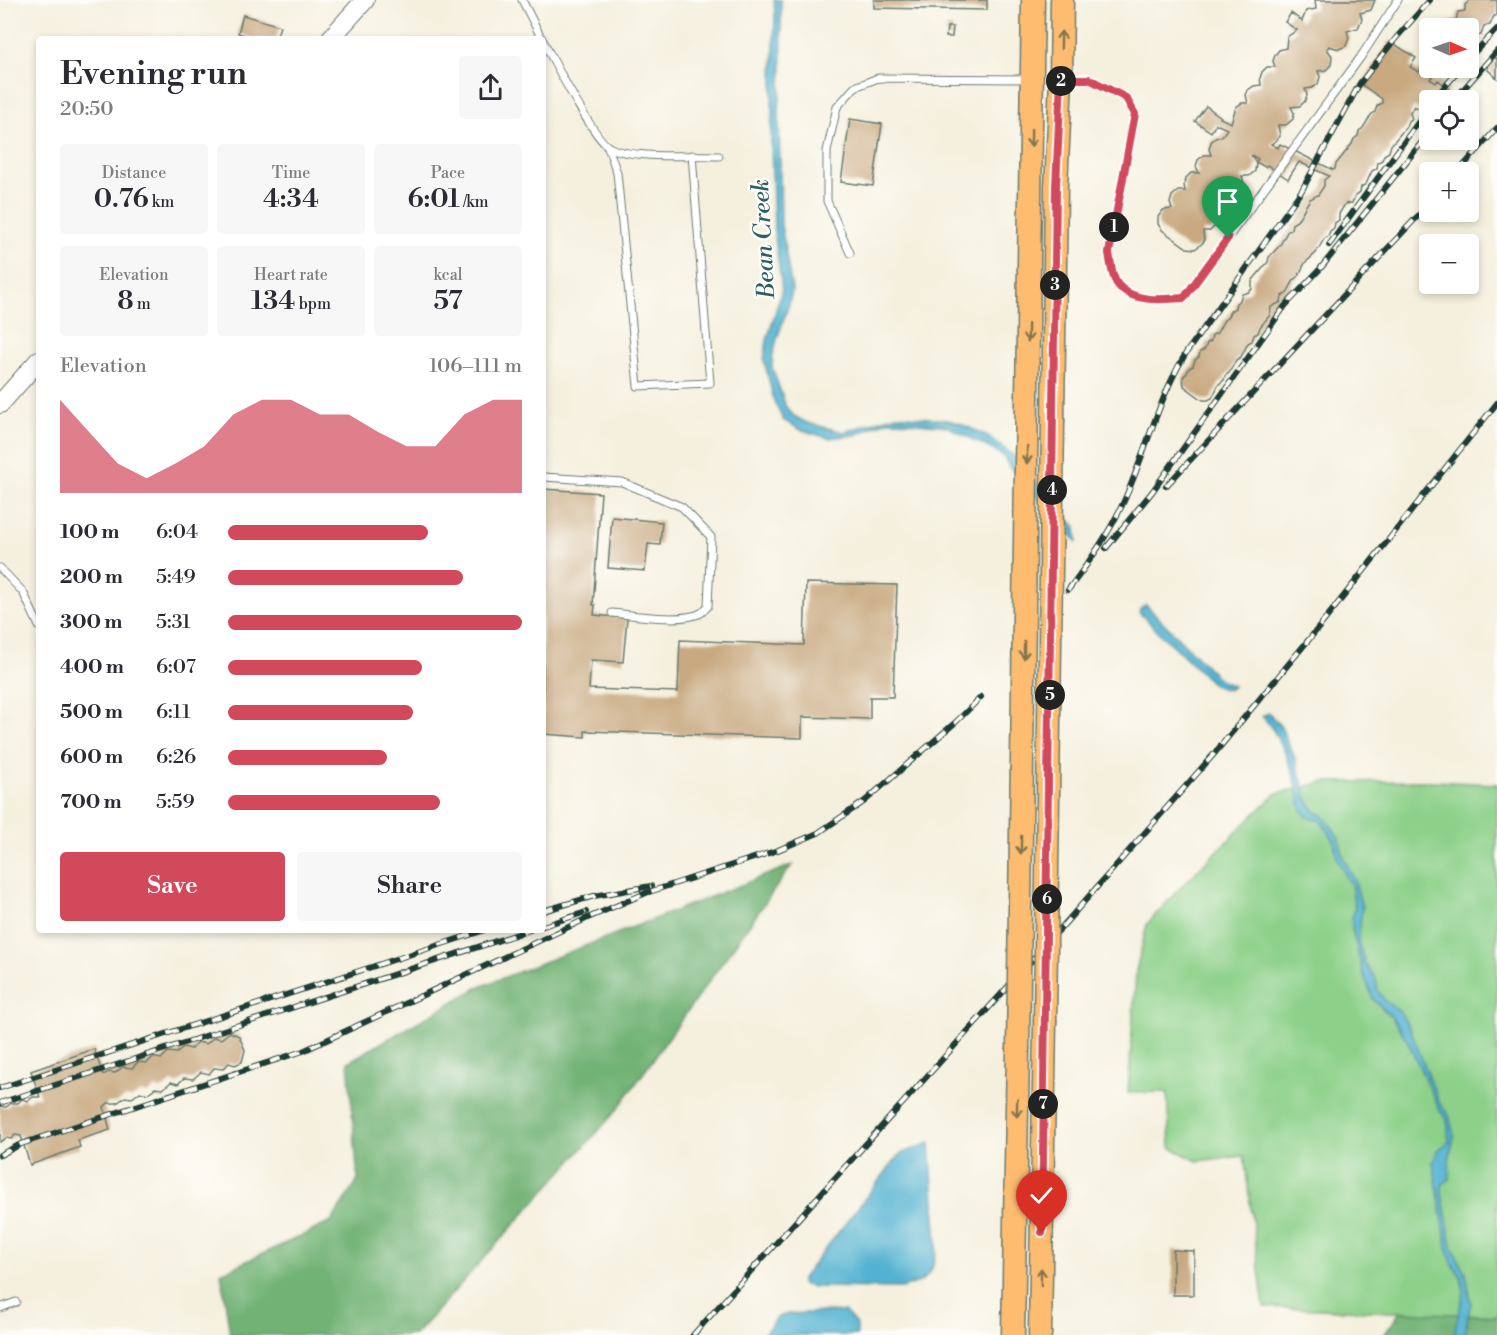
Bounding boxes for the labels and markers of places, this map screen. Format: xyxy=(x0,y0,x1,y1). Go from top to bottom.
pin: 2 xyxy=(1046,66,1076,96)
pin xyxy=(1202,176,1253,238)
pin: 1 xyxy=(1099,212,1129,242)
pin: 3 xyxy=(1040,270,1070,300)
pin: 4 xyxy=(1037,475,1067,505)
pin: 5 xyxy=(1035,680,1065,710)
pin: 6 xyxy=(1032,884,1062,914)
pin: 7 xyxy=(1028,1089,1058,1119)
pin xyxy=(1016,1170,1067,1232)

